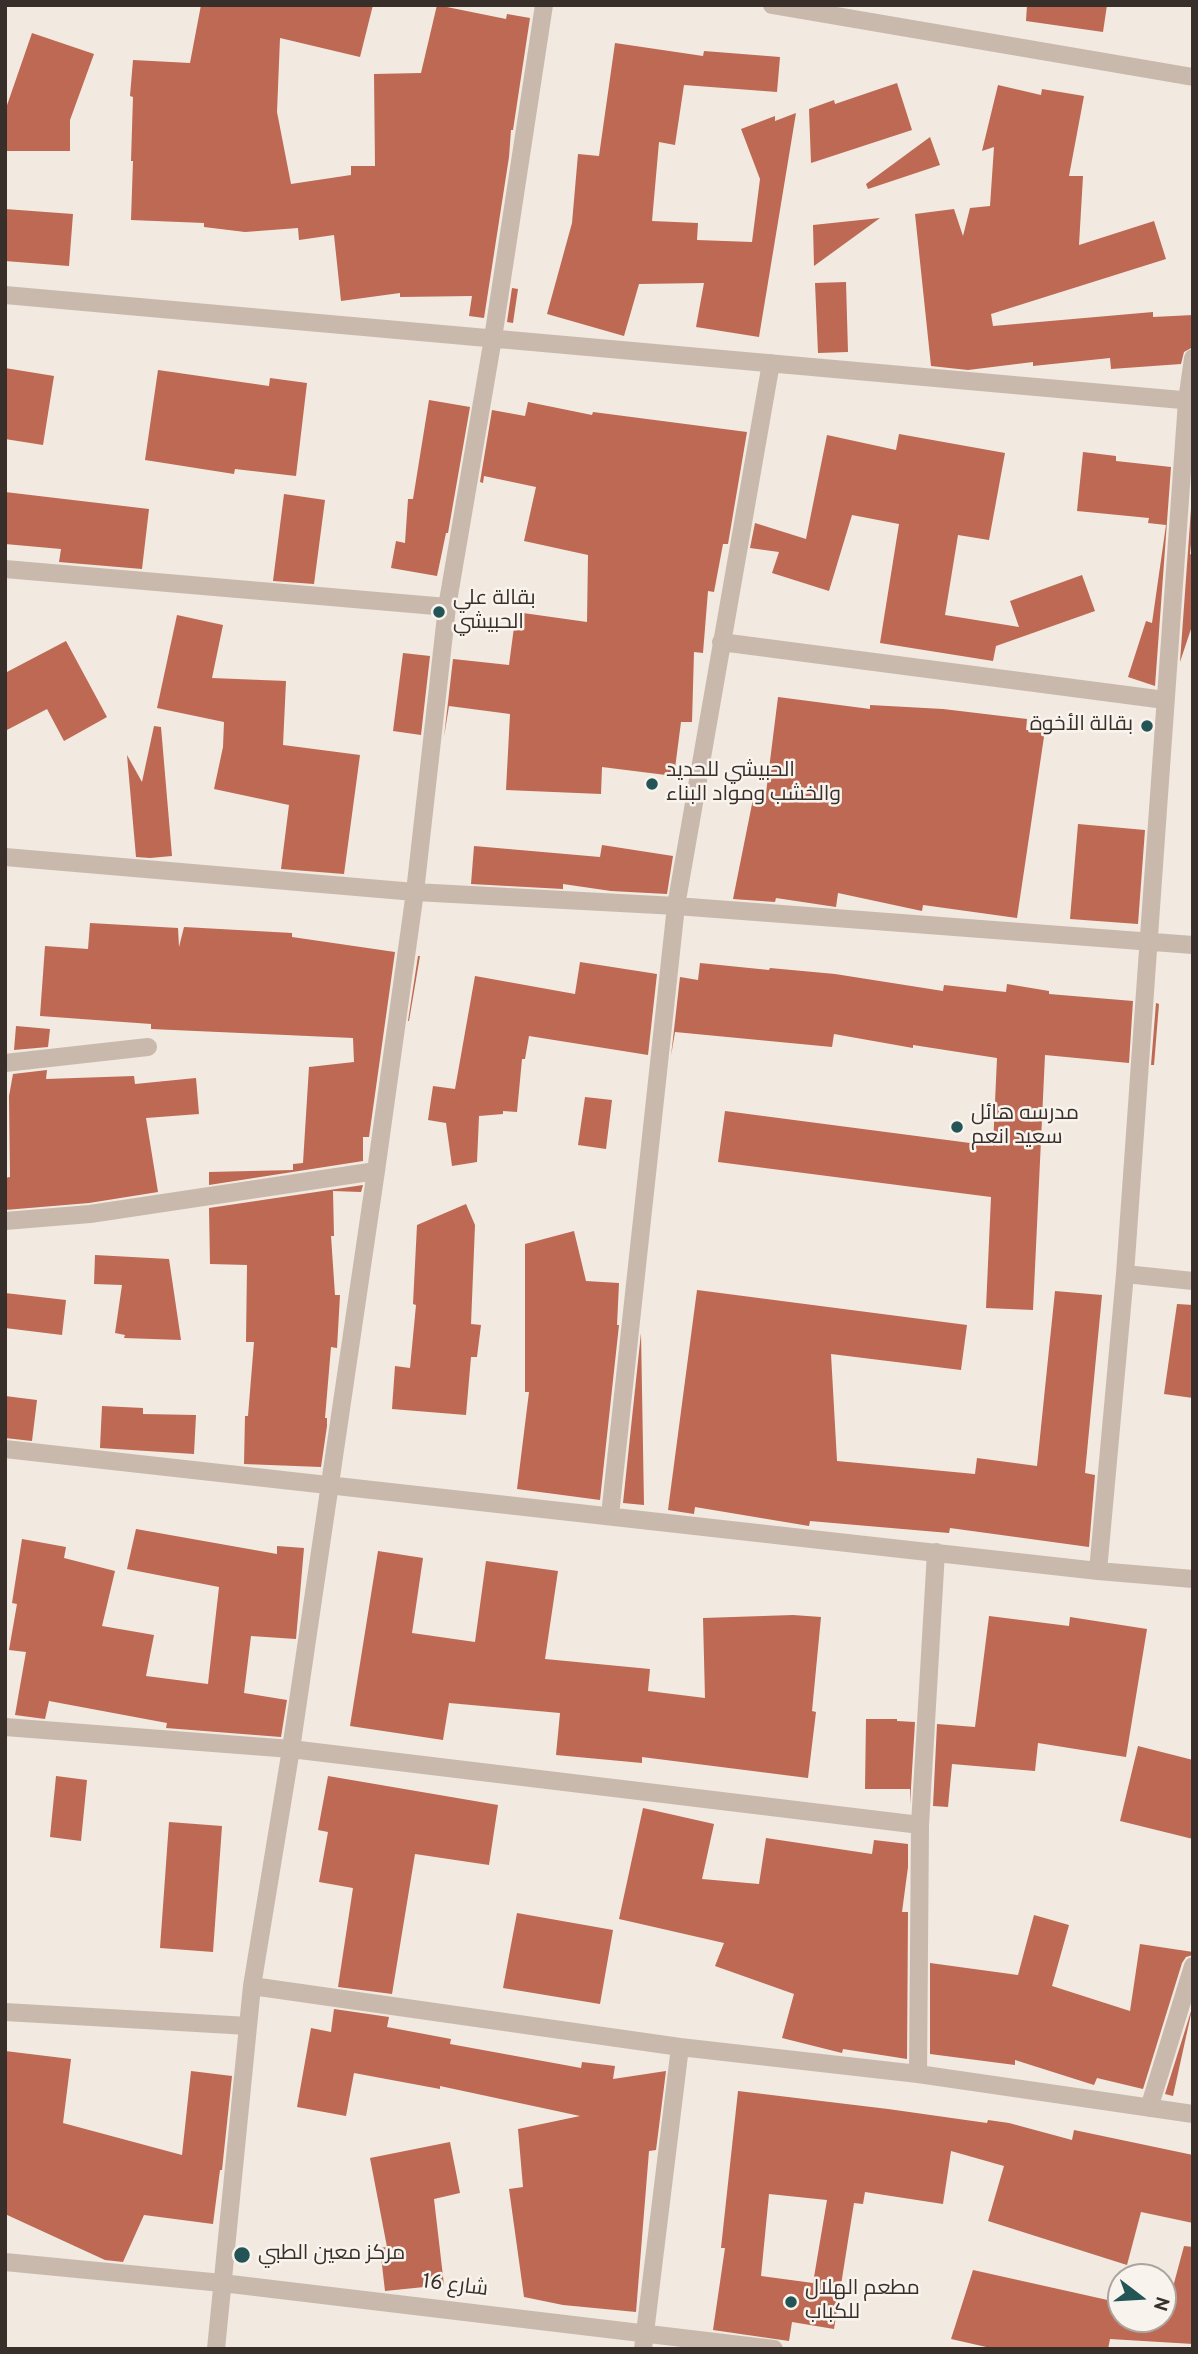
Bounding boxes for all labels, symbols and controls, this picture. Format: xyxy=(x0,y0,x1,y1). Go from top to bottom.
place label: بقالة علي الحبيشي xyxy=(453,587,536,637)
marker: بقالة علي الحبيشي xyxy=(431,604,447,620)
place label: بقالة الأخوة xyxy=(1030,713,1133,739)
marker: بقالة الأخوة xyxy=(1139,718,1155,734)
place label: الحبيشي للحديد والخشب ومواد البناء xyxy=(666,759,841,809)
marker: الحبيشي للحديد والخشب ومواد البناء xyxy=(644,776,660,792)
place label: مدرسه هائل سعيد انعم xyxy=(971,1102,1079,1152)
marker: مدرسه هائل سعيد انعم xyxy=(949,1119,965,1135)
place label: مركز معين الطبي xyxy=(258,2242,405,2268)
marker: مركز معين الطبي xyxy=(232,2245,252,2265)
north arrow xyxy=(1107,2263,1177,2333)
street label: شارع 16 xyxy=(421,2270,489,2304)
place label: مطعم الهلال للكباب xyxy=(805,2277,920,2327)
marker: مطعم الهلال للكباب xyxy=(783,2294,799,2310)
text: N xyxy=(1147,2294,1174,2314)

